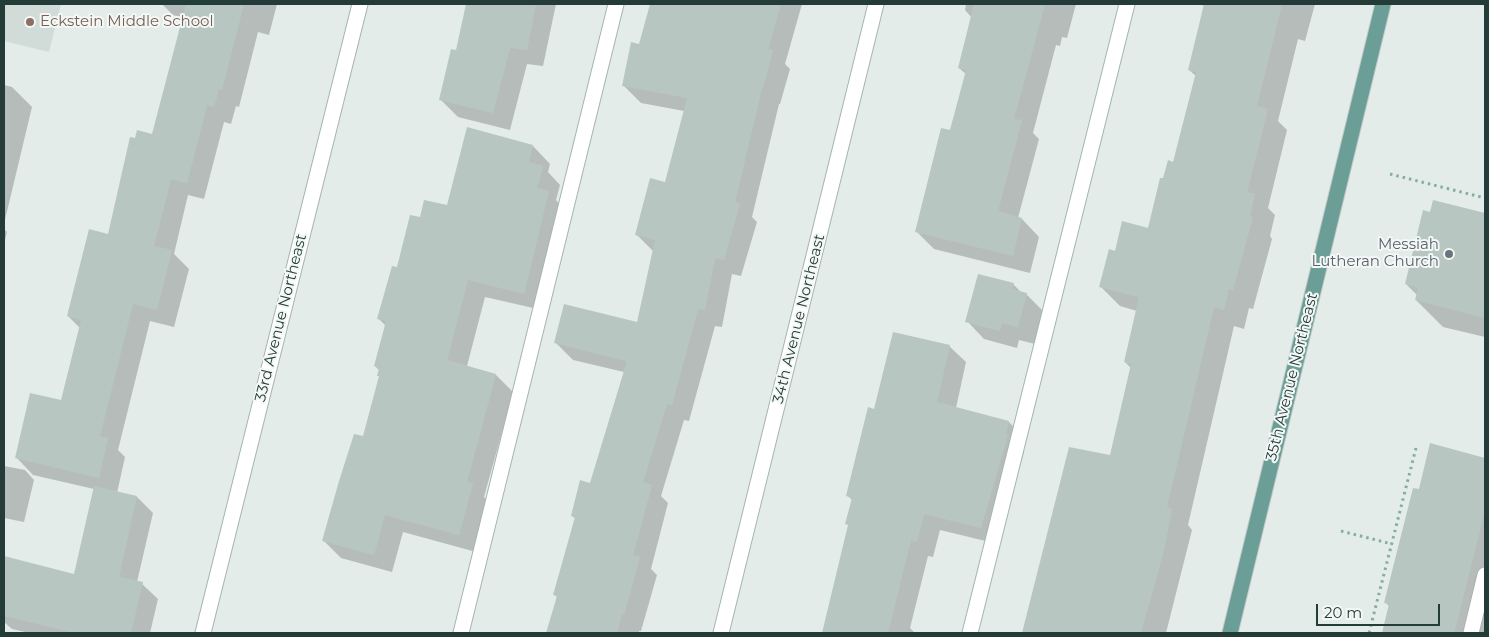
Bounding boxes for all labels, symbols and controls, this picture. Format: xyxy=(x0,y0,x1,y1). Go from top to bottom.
place label: Eckstein Middle School xyxy=(40,13,214,31)
marker: Eckstein Middle School xyxy=(24,16,36,28)
street label: 33rd Avenue Northeast xyxy=(251,232,311,404)
street label: 34th Avenue Northeast xyxy=(769,232,829,406)
place label: Messiah Lutheran Church xyxy=(1311,236,1439,271)
marker: Messiah Lutheran Church xyxy=(1443,248,1455,260)
street label: 35th Avenue Northeast xyxy=(1262,291,1322,463)
scale bar xyxy=(1319,594,1443,626)
text: 20 m xyxy=(1324,603,1362,622)

